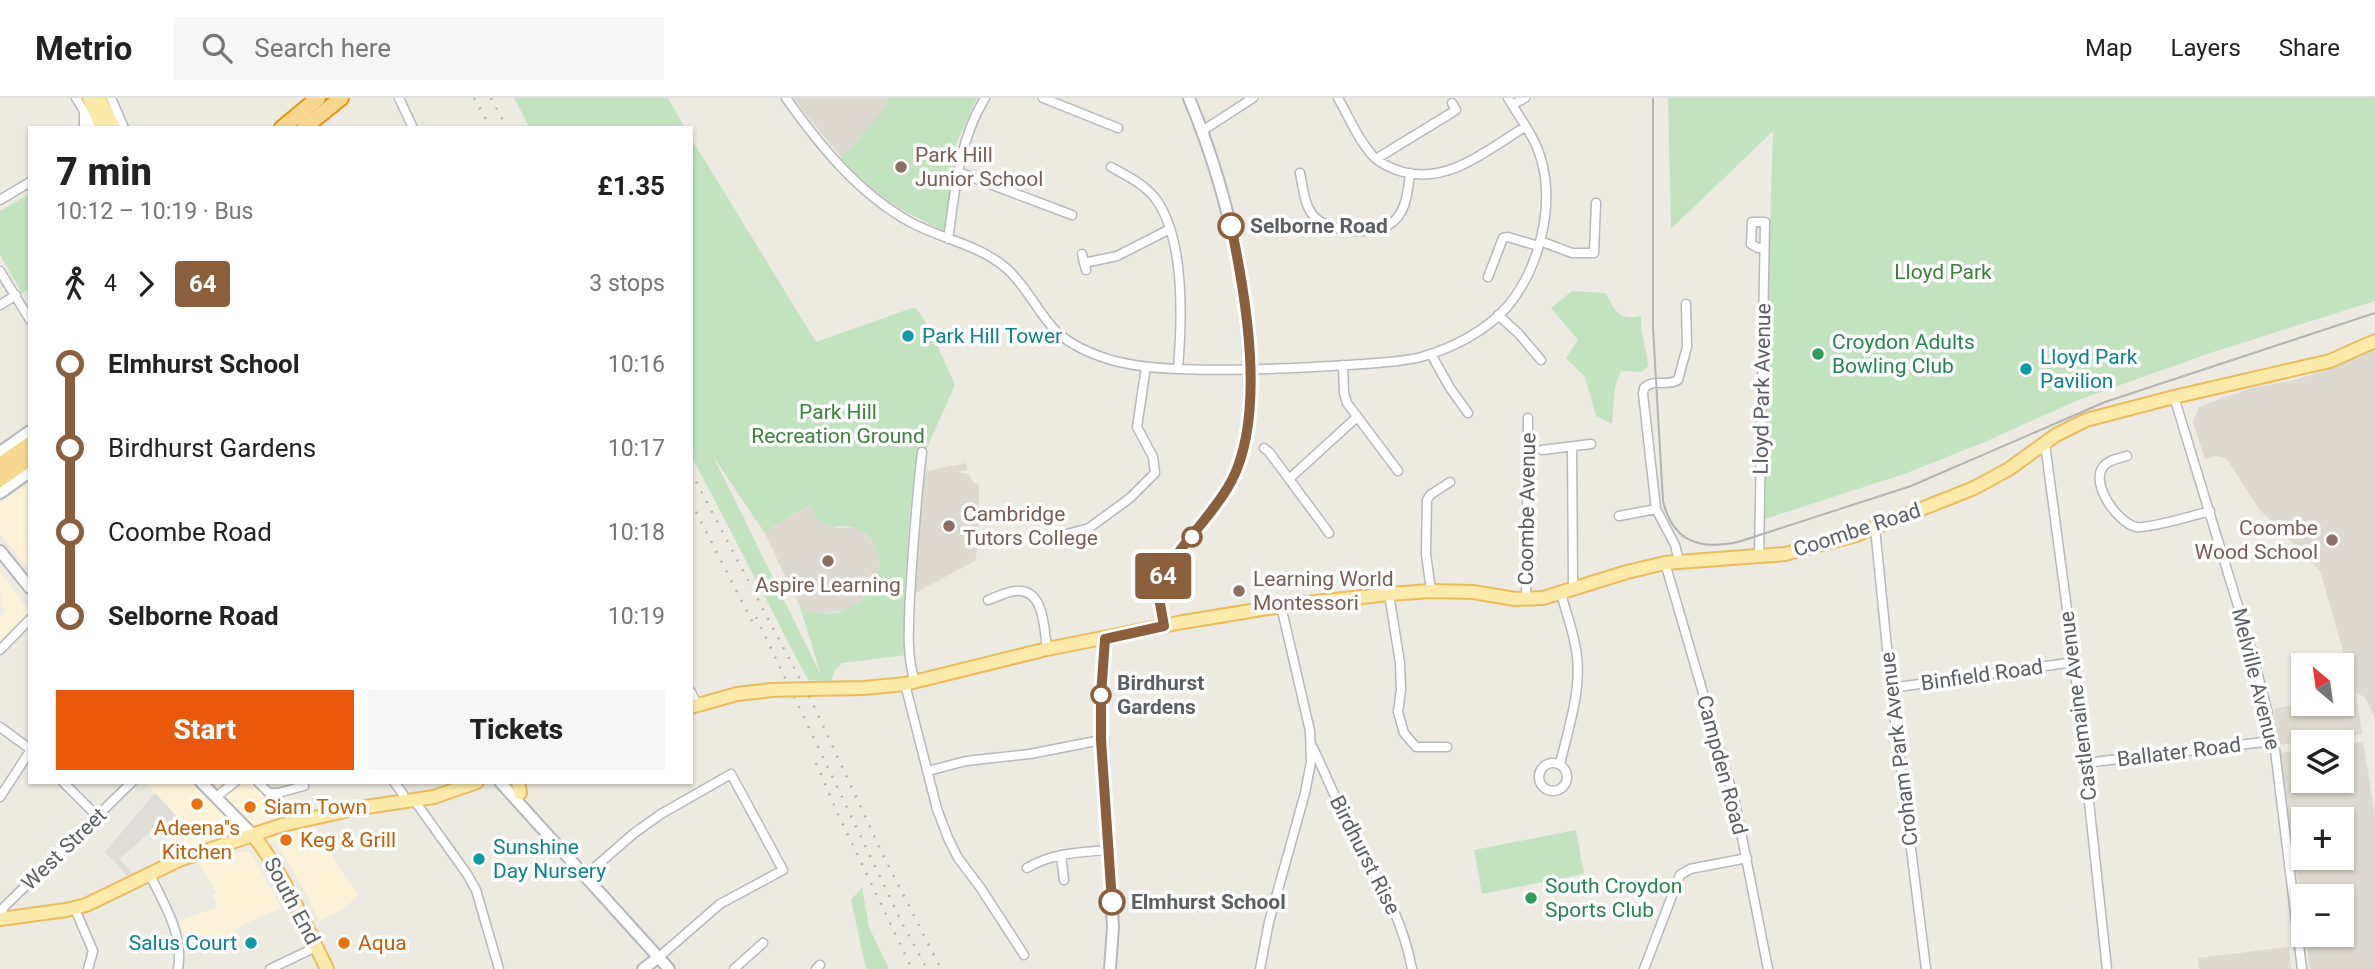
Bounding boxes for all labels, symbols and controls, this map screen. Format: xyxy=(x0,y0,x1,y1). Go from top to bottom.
search box xyxy=(174,17,664,80)
text: Metrio xyxy=(35,29,132,68)
icon: search xyxy=(198,29,236,67)
text: Search here xyxy=(254,33,391,63)
text: Map xyxy=(2085,34,2133,62)
text: Layers xyxy=(2171,34,2241,62)
text: Share xyxy=(2279,34,2340,62)
place label: Park Hill Junior School xyxy=(915,143,1043,191)
text: 7 min xyxy=(56,150,152,194)
marker: Park Hill Junior School xyxy=(893,159,909,175)
text: £1.35 xyxy=(597,171,665,201)
text: 10:12 – 10:19 · Bus xyxy=(56,198,253,225)
marker: Selborne Road xyxy=(1218,213,1244,239)
place label: Selborne Road xyxy=(1250,214,1388,238)
park label: Lloyd Park xyxy=(1894,260,1992,284)
icon: walk xyxy=(56,265,94,303)
icon: forward xyxy=(127,265,165,303)
text: 4 xyxy=(104,270,117,297)
text: 64 xyxy=(189,270,216,298)
text: 3 stops xyxy=(589,270,665,297)
street label: Lloyd Park Avenue xyxy=(1749,303,1775,475)
place label: Park Hill Tower xyxy=(922,324,1062,348)
marker: Park Hill Tower xyxy=(900,328,916,344)
place label: Croydon Adults Bowling Club xyxy=(1832,330,1975,378)
place label: Lloyd Park Pavilion xyxy=(2040,345,2138,393)
marker: Croydon Adults Bowling Club xyxy=(1810,346,1826,362)
text: Elmhurst School xyxy=(108,349,300,379)
text: 10:16 xyxy=(608,351,665,378)
marker: Lloyd Park Pavilion xyxy=(2018,361,2034,377)
park label: Park Hill Recreation Ground xyxy=(751,400,925,448)
street label: Coombe Avenue xyxy=(1514,432,1540,586)
text: Birdhurst Gardens xyxy=(108,433,316,463)
text: 10:17 xyxy=(608,435,665,462)
street label: Coombe Road xyxy=(1790,498,1924,562)
place label: Cambridge Tutors College xyxy=(963,502,1098,550)
place label: Coombe Wood School xyxy=(2195,516,2318,564)
text: Coombe Road xyxy=(108,517,272,547)
marker: Cambridge Tutors College xyxy=(941,518,957,534)
text: 10:18 xyxy=(608,519,665,546)
unlabelled marker xyxy=(1182,527,1202,547)
marker: Coombe Wood School xyxy=(2324,532,2340,548)
marker: Aspire Learning xyxy=(820,553,836,569)
line badge: 64 xyxy=(1132,553,1194,599)
text: 64 xyxy=(1149,562,1177,590)
place label: Learning World Montessori xyxy=(1253,567,1394,615)
place label: Aspire Learning xyxy=(755,573,901,597)
marker: Learning World Montessori xyxy=(1231,583,1247,599)
text: Selborne Road xyxy=(108,601,279,631)
text: 10:19 xyxy=(608,603,665,630)
street label: Melville Avenue xyxy=(2227,606,2285,752)
street label: Castlemaine Avenue xyxy=(2054,610,2102,802)
street label: Croham Park Avenue xyxy=(1875,651,1923,847)
north arrow xyxy=(2291,653,2354,716)
map controls xyxy=(2291,653,2354,947)
street label: Binfield Road xyxy=(1919,655,2045,695)
place label: Birdhurst Gardens xyxy=(1117,671,1204,719)
marker: Birdhurst Gardens xyxy=(1091,685,1111,705)
button: Start xyxy=(56,690,354,770)
button: Tickets xyxy=(368,690,665,770)
street label: Campden Road xyxy=(1692,693,1752,837)
button: layers xyxy=(2291,730,2354,793)
street label: Ballater Road xyxy=(2116,732,2242,772)
street label: Birdhurst Rise xyxy=(1325,792,1405,918)
place label: Siam Town xyxy=(264,795,367,819)
marker: Adeena''s Kitchen xyxy=(189,796,205,812)
marker: Siam Town xyxy=(242,799,258,815)
street label: West Street xyxy=(17,803,111,895)
button: + xyxy=(2291,807,2354,870)
place label: Adeena''s Kitchen xyxy=(154,816,240,864)
place label: Keg & Grill xyxy=(300,828,396,852)
marker: Keg & Grill xyxy=(278,832,294,848)
place label: Sunshine Day Nursery xyxy=(493,835,606,883)
marker: Sunshine Day Nursery xyxy=(471,851,487,867)
street label: South End xyxy=(259,853,325,949)
place label: South Croydon Sports Club xyxy=(1545,874,1682,922)
button: − xyxy=(2291,884,2354,947)
marker: Elmhurst School xyxy=(1099,889,1125,915)
place label: Elmhurst School xyxy=(1131,890,1286,914)
marker: South Croydon Sports Club xyxy=(1523,890,1539,906)
place label: Salus Court xyxy=(129,931,237,955)
place label: Aqua xyxy=(358,931,407,955)
marker: Salus Court xyxy=(243,935,259,951)
marker: Aqua xyxy=(336,935,352,951)

